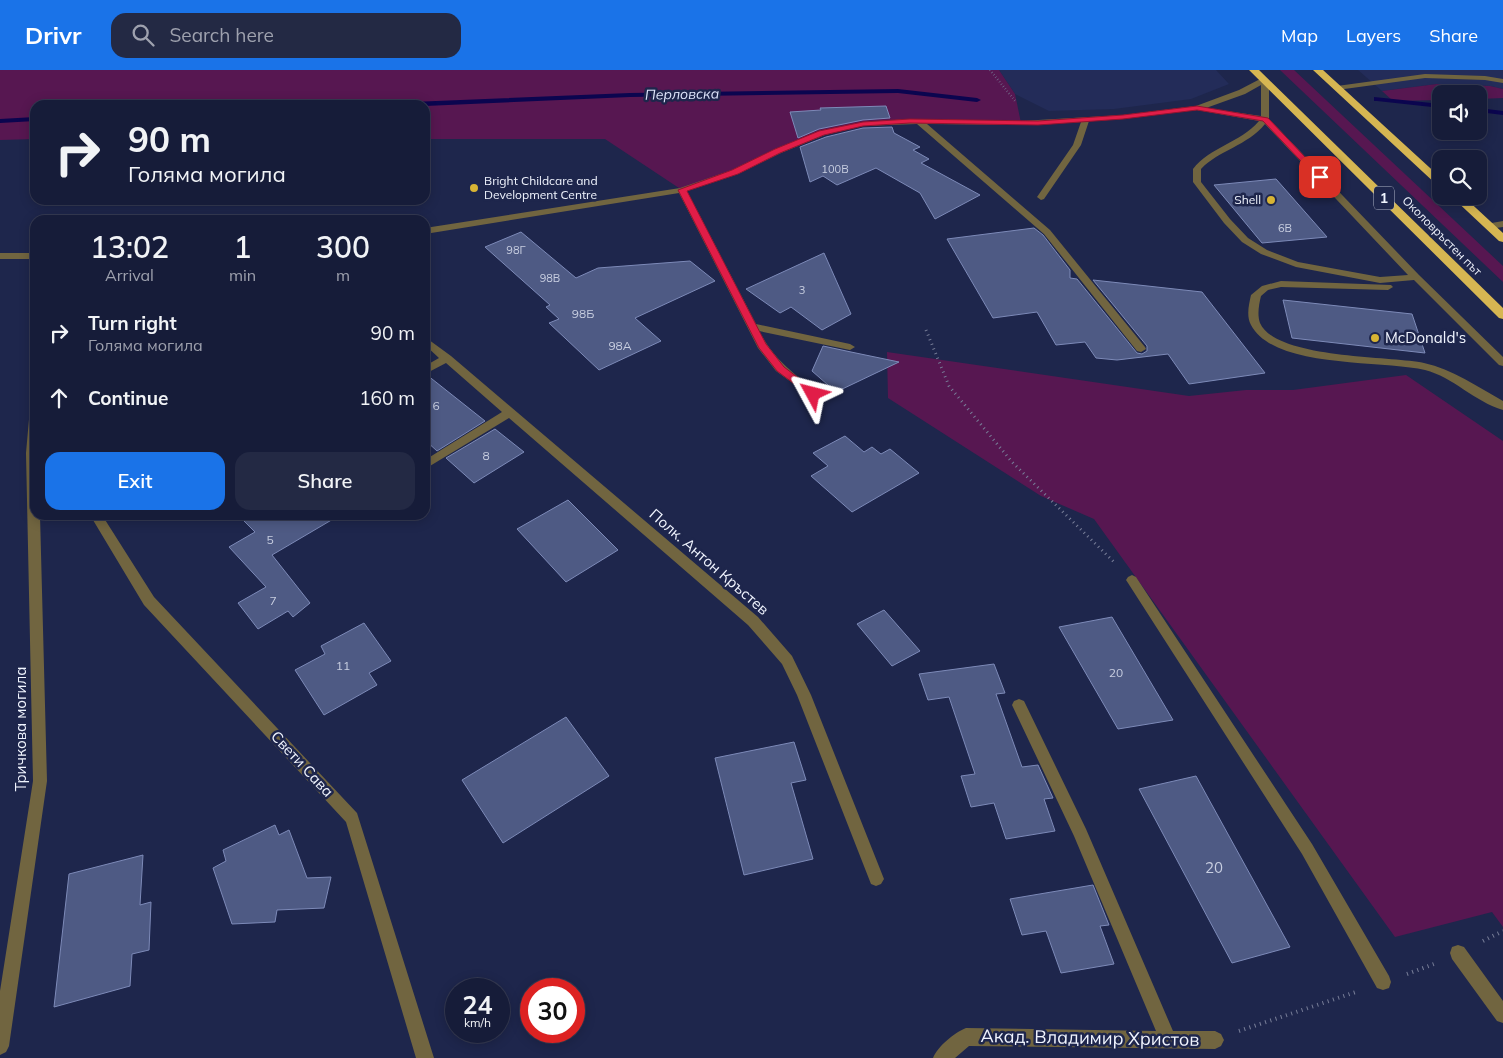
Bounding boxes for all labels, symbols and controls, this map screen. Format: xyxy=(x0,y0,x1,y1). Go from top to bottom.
search box xyxy=(111,13,461,58)
text: Drivr xyxy=(25,20,81,50)
icon: search xyxy=(129,21,157,49)
text: Search here xyxy=(169,23,274,47)
text: Map xyxy=(1281,24,1318,47)
text: Layers xyxy=(1346,24,1401,47)
text: Share xyxy=(1429,24,1478,47)
water label: Перловска xyxy=(645,84,720,104)
map controls xyxy=(1432,85,1487,205)
button: sound xyxy=(1432,85,1487,140)
text: 90 m xyxy=(128,117,211,161)
icon: right xyxy=(45,120,110,185)
button: search xyxy=(1432,150,1487,205)
pin xyxy=(1299,156,1341,198)
text: Голяма могила xyxy=(128,160,286,188)
house number: 100В xyxy=(821,162,849,176)
icon: arrive xyxy=(1306,163,1334,191)
place label: Bright Childcare and Development Centre xyxy=(484,173,598,202)
marker: Bright Childcare and Development Centre xyxy=(468,182,480,194)
road number: 1 xyxy=(1374,186,1394,210)
place label: Shell xyxy=(1234,192,1261,207)
street label: Околовръстен път xyxy=(1399,193,1486,279)
marker: Shell xyxy=(1265,194,1277,206)
house number: 6В xyxy=(1278,221,1292,235)
text: 13:02 xyxy=(90,228,169,266)
text: 1 xyxy=(234,228,252,266)
text: 300 xyxy=(316,228,370,266)
house number: 98Г xyxy=(506,243,526,257)
text: Arrival xyxy=(105,265,154,285)
text: min xyxy=(229,265,256,285)
text: m xyxy=(336,265,350,285)
house number: 98В xyxy=(540,271,560,285)
house number: 3 xyxy=(799,283,805,297)
house number: 98Б xyxy=(572,306,594,321)
text: Turn right xyxy=(88,311,177,335)
icon: right xyxy=(45,319,73,347)
text: 90 m xyxy=(371,321,415,345)
place label: McDonald's xyxy=(1385,328,1466,347)
marker: McDonald's xyxy=(1369,332,1381,344)
text: Голяма могила xyxy=(88,335,203,355)
house number: 98А xyxy=(608,338,632,353)
position arrow xyxy=(786,367,838,419)
icon: ahead xyxy=(45,384,73,412)
text: Continue xyxy=(88,386,168,410)
text: 160 m xyxy=(359,386,415,410)
house number: 6 xyxy=(432,398,440,413)
house number: 8 xyxy=(482,448,490,463)
button: Exit xyxy=(45,452,225,510)
button: Share xyxy=(235,452,415,510)
street label: Полк. Антон Кръстев xyxy=(646,505,773,619)
house number: 5 xyxy=(266,532,274,547)
house number: 7 xyxy=(269,593,277,608)
house number: 11 xyxy=(336,658,350,673)
house number: 20 xyxy=(1109,665,1123,680)
street label: Тричкова могила xyxy=(11,666,30,792)
street label: Свети Сава xyxy=(267,727,338,801)
house number: 20 xyxy=(1205,858,1223,877)
speed limit sign: 30 xyxy=(520,978,585,1043)
text: 24 xyxy=(462,989,493,1020)
text: km/h xyxy=(464,1015,491,1030)
street label: Акад. Владимир Христов xyxy=(980,1024,1200,1051)

